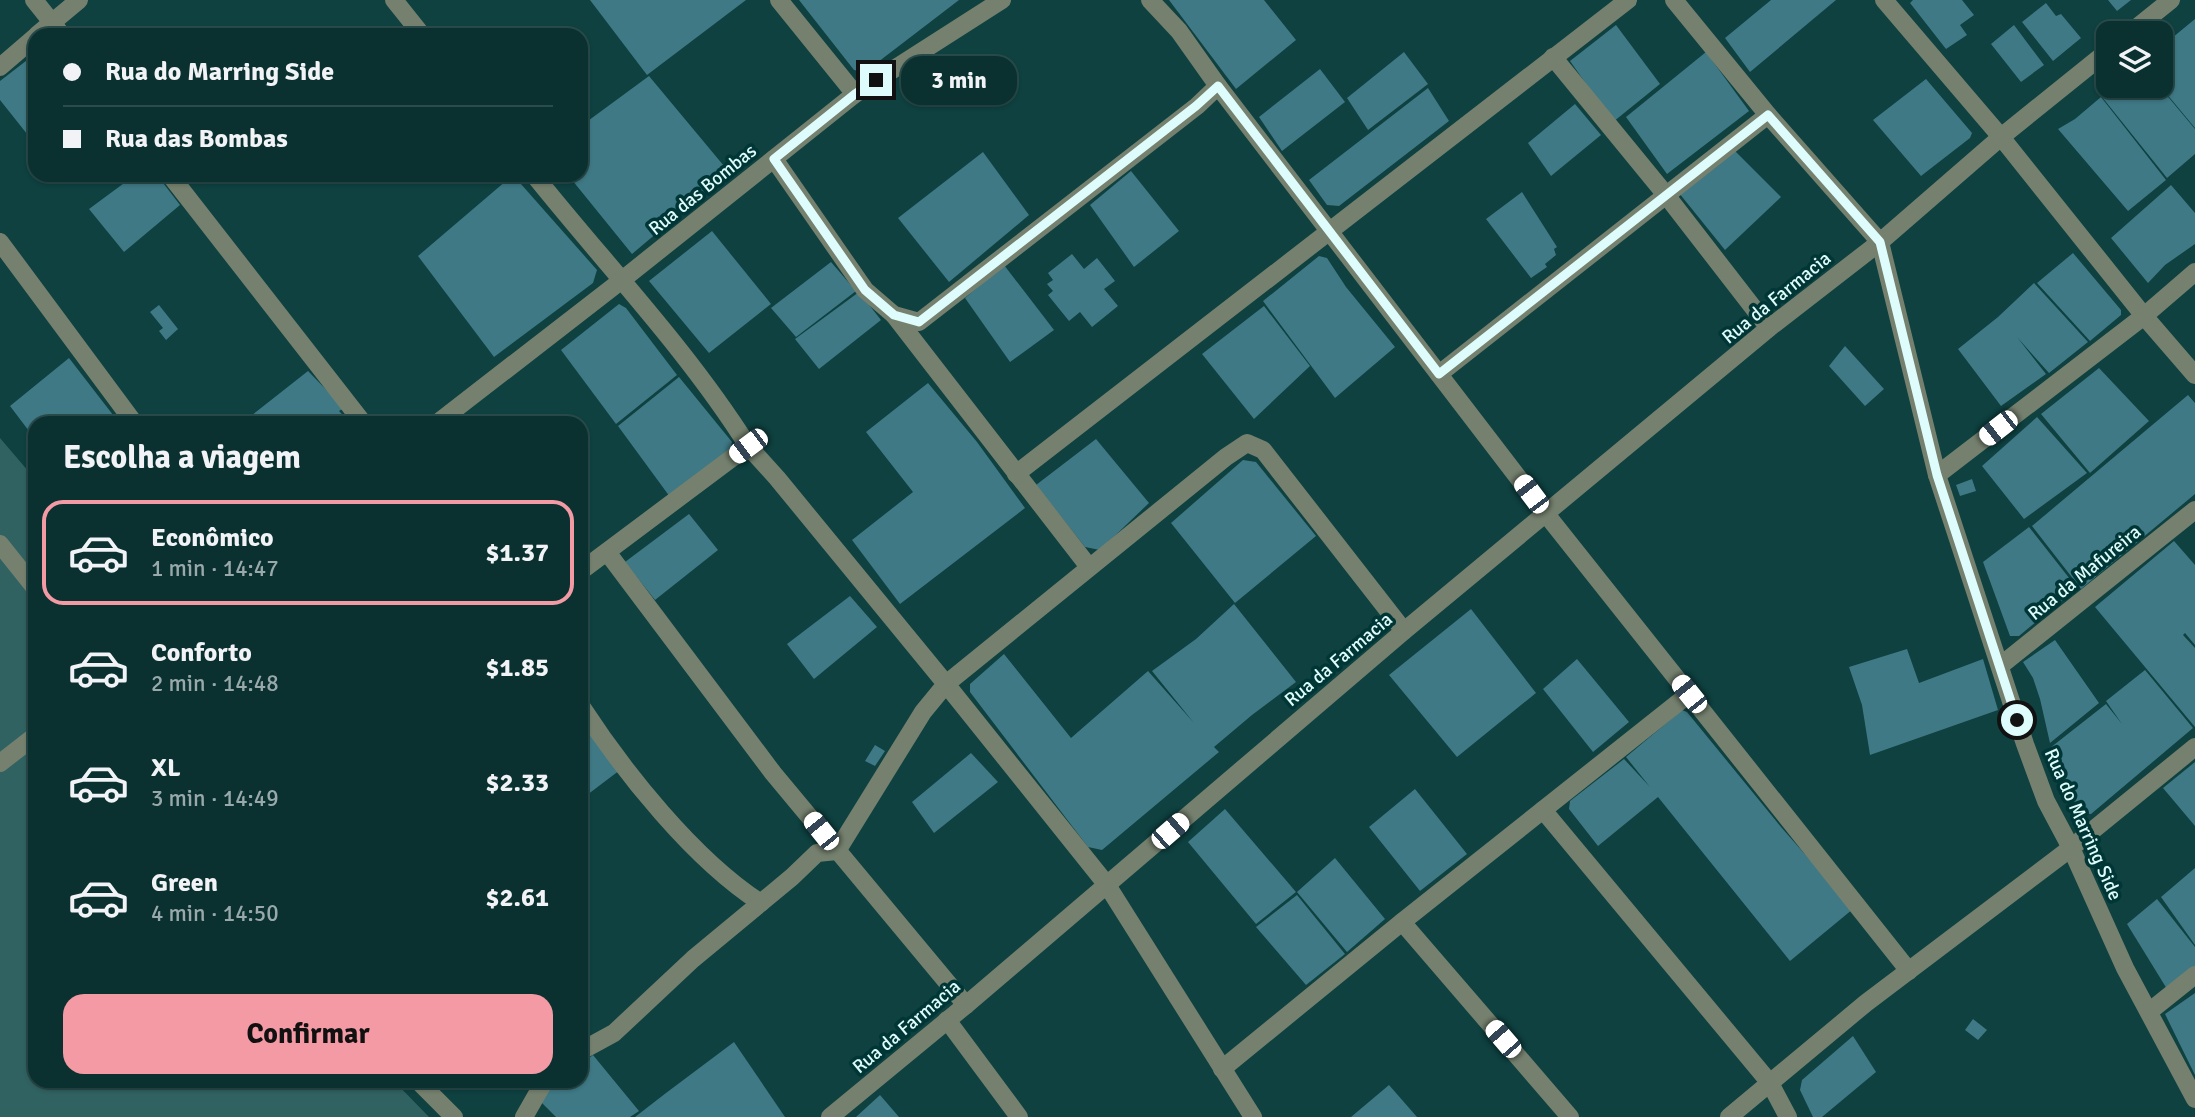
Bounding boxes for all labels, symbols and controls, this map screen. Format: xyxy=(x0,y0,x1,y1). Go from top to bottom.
map controls xyxy=(2096,21,2173,98)
button: layers xyxy=(2096,21,2173,98)
text: Rua do Marring Side xyxy=(105,56,334,88)
callout: 3 min xyxy=(900,56,1016,104)
route end xyxy=(860,64,892,96)
text: 3 min xyxy=(931,66,987,95)
text: Rua das Bombas xyxy=(105,123,288,155)
street label: Rua das Bombas xyxy=(644,139,761,241)
street label: Rua da Farmacia xyxy=(1717,246,1836,349)
car xyxy=(1975,407,2022,449)
car xyxy=(725,425,772,467)
text: Escolha a viagem xyxy=(63,438,301,477)
car xyxy=(1510,471,1553,517)
street label: Rua da Mafureira xyxy=(2023,520,2146,626)
icon: car xyxy=(67,521,130,584)
text: Econômico xyxy=(151,522,274,554)
text: $1.37 xyxy=(485,537,549,569)
text: 1 min · 14:47 xyxy=(151,554,279,583)
street label: Rua da Farmacia xyxy=(1280,608,1398,712)
icon: car xyxy=(67,636,130,699)
text: Conforto xyxy=(151,637,252,669)
text: $1.85 xyxy=(485,652,549,684)
text: 2 min · 14:48 xyxy=(151,669,279,698)
car xyxy=(1668,671,1711,717)
route start xyxy=(2001,704,2033,736)
street label: Rua do Marring Side xyxy=(2039,745,2127,904)
icon: car xyxy=(67,751,130,814)
text: XL xyxy=(151,752,181,784)
text: $2.33 xyxy=(485,767,549,799)
text: 3 min · 14:49 xyxy=(151,784,279,813)
car xyxy=(800,808,843,854)
car xyxy=(1148,809,1193,853)
icon: car xyxy=(67,866,130,929)
text: Green xyxy=(151,867,218,899)
text: $2.61 xyxy=(485,882,549,914)
text: 4 min · 14:50 xyxy=(151,899,279,928)
street label: Rua da Farmacia xyxy=(848,975,966,1079)
button: Confirmar xyxy=(63,994,553,1074)
car xyxy=(1482,1016,1525,1062)

